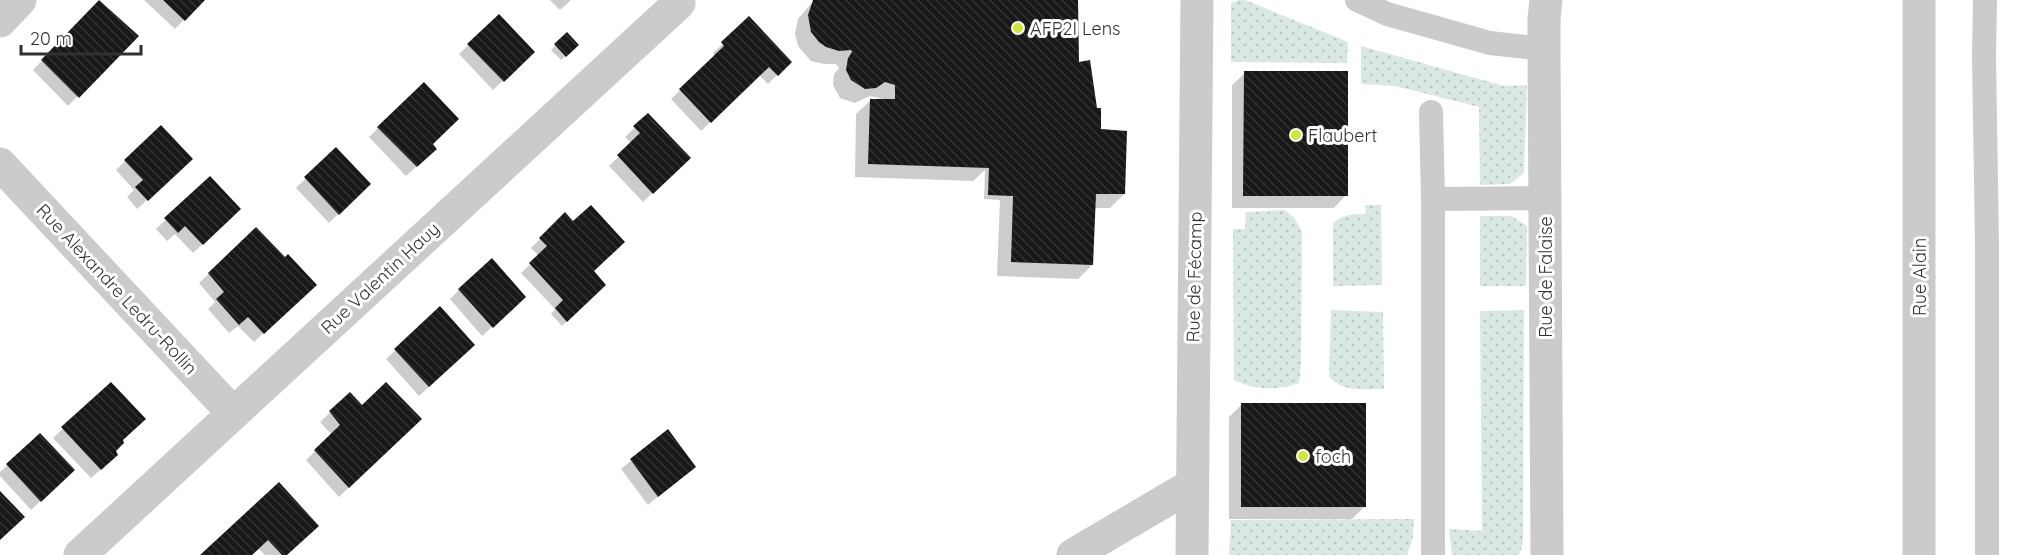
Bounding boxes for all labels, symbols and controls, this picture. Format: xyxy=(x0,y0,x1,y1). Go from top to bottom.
place label: AFP2I Lens xyxy=(1030,17,1121,40)
scale bar xyxy=(21,18,141,56)
marker: AFP2I Lens xyxy=(1011,21,1025,35)
text: 20 m xyxy=(30,27,72,50)
place label: Flaubert xyxy=(1308,124,1377,147)
marker: Flaubert xyxy=(1289,128,1303,142)
street label: Rue Alexandre Ledru-Rollin xyxy=(32,199,202,379)
street label: Rue de Fécamp xyxy=(1181,211,1207,343)
street label: Rue de Falaise xyxy=(1534,216,1557,338)
street label: Rue Valentin Hauy xyxy=(316,217,444,339)
street label: Rue Alain xyxy=(1908,238,1931,316)
place label: foch xyxy=(1315,445,1351,468)
marker: foch xyxy=(1296,449,1310,463)

